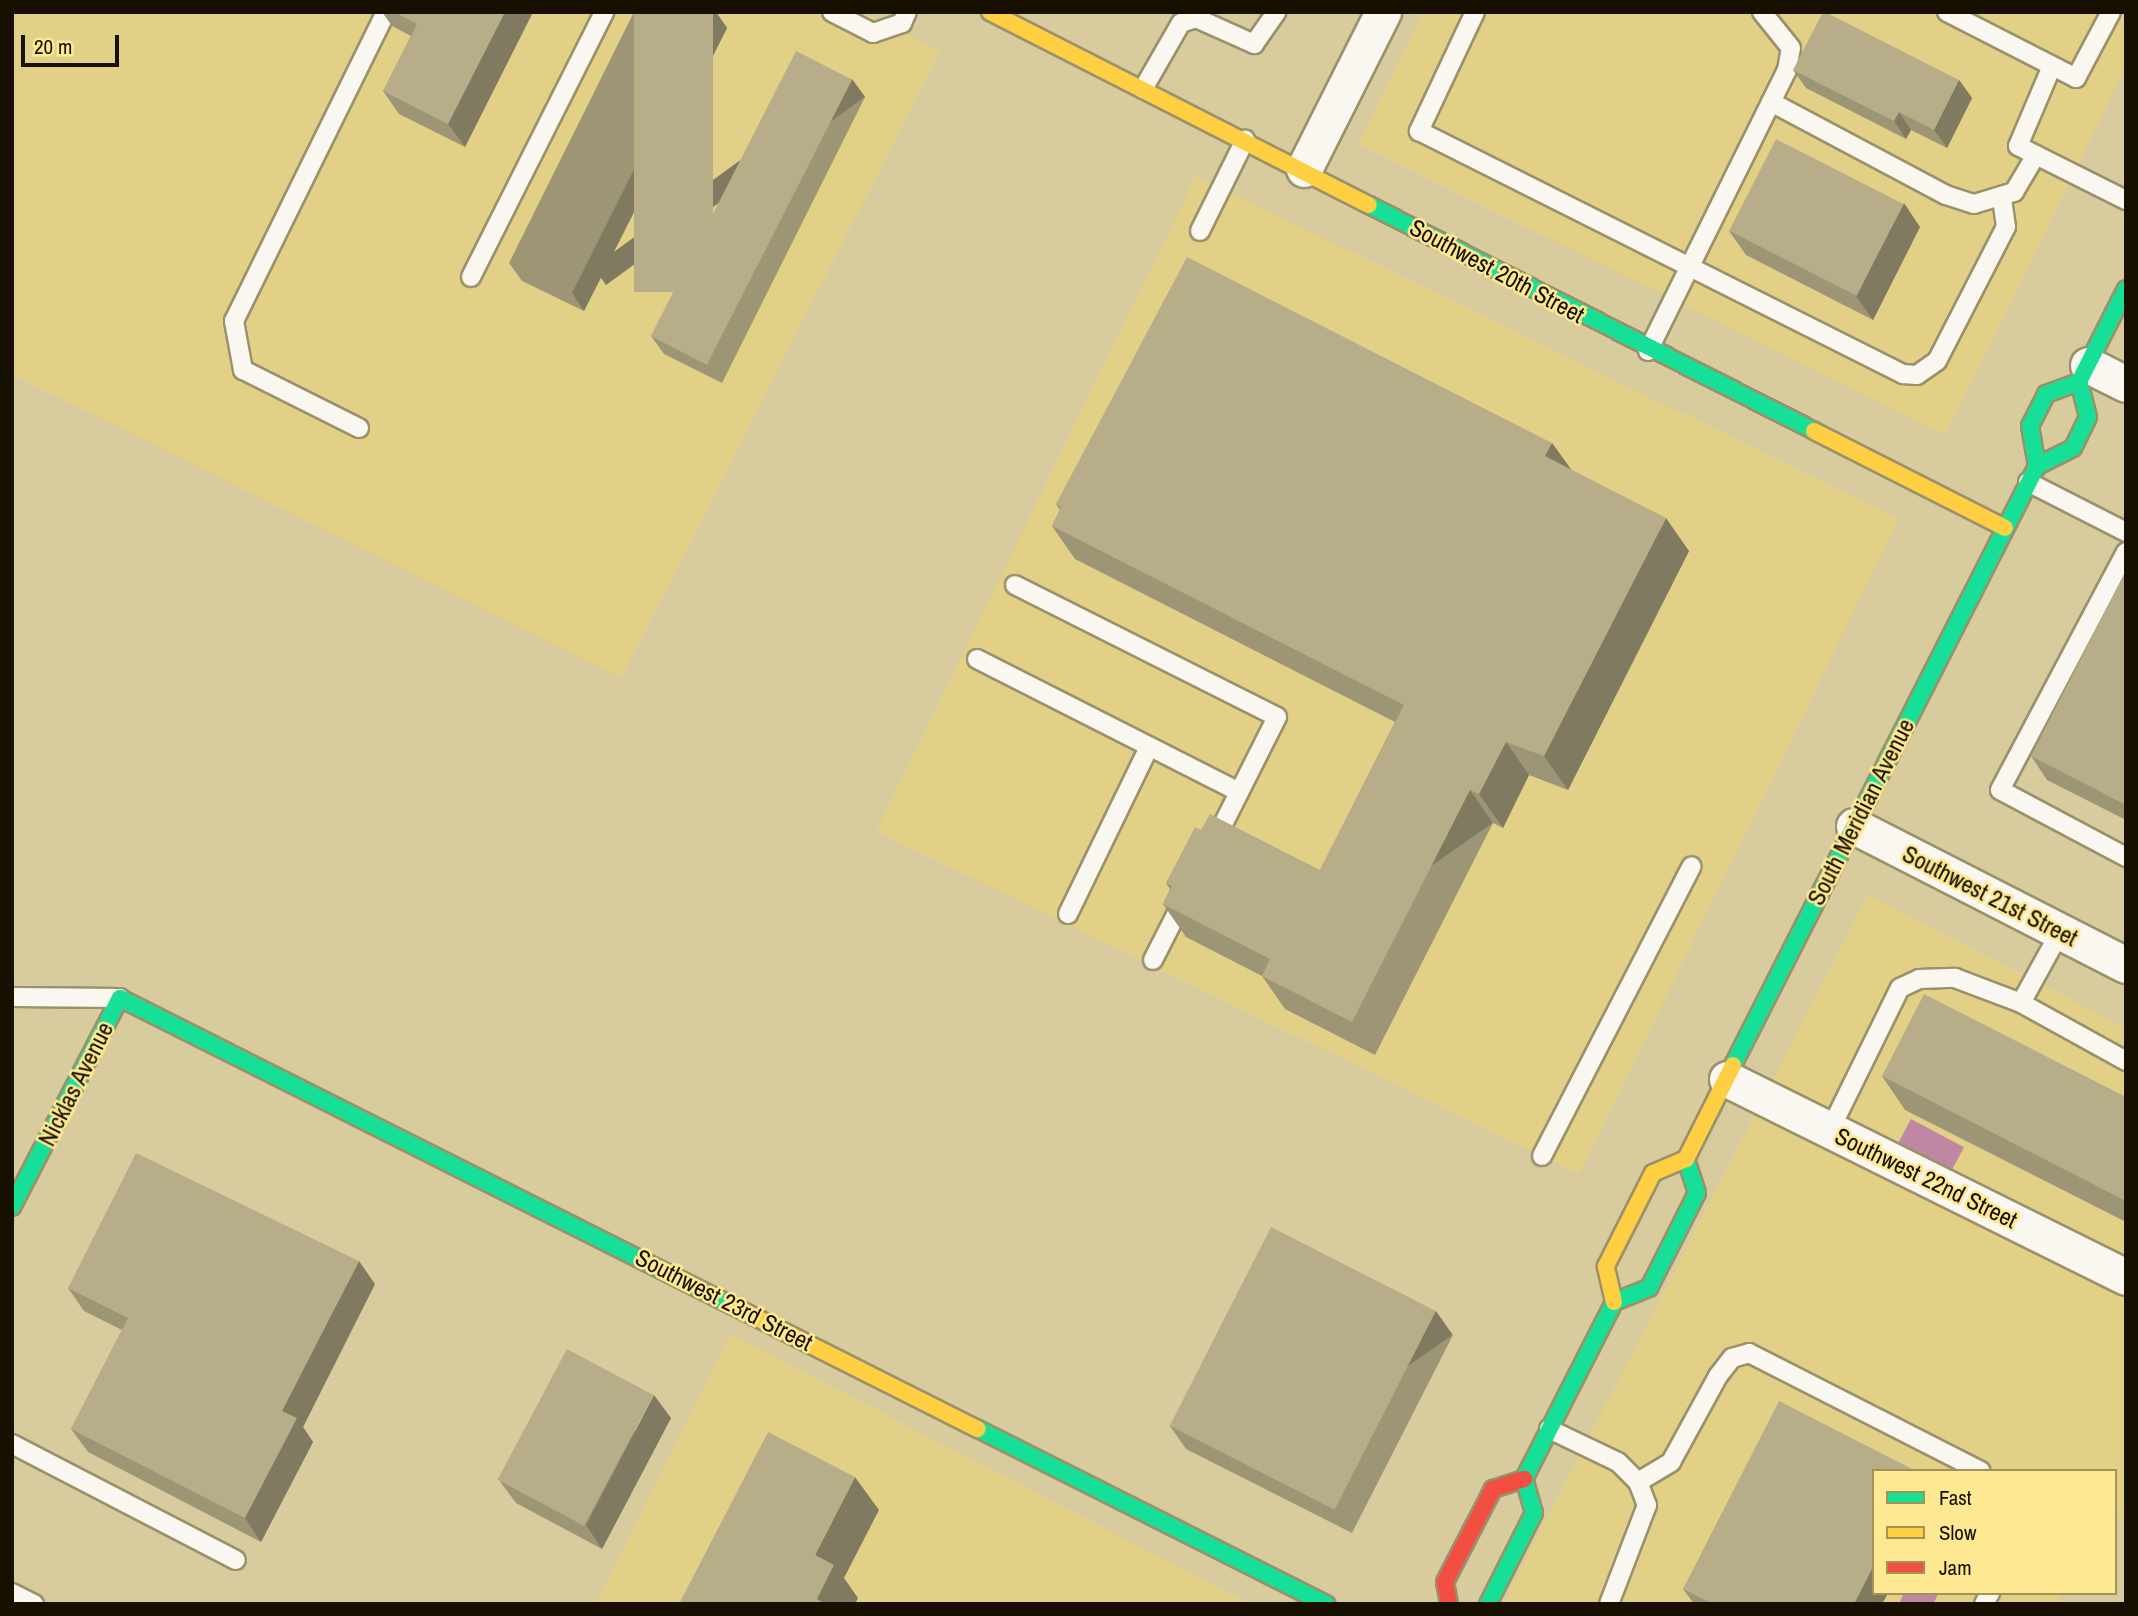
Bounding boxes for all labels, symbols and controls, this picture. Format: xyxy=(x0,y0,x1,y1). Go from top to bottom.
scale bar xyxy=(24,21,122,65)
text: 20 m xyxy=(34,32,72,61)
street label: Southwest 20th Street xyxy=(1405,213,1589,329)
street label: South Meridian Avenue xyxy=(1801,713,1921,911)
street label: Southwest 21st Street xyxy=(1898,839,2082,953)
street label: Nicklas Avenue xyxy=(32,1017,120,1151)
street label: Southwest 22nd Street xyxy=(1830,1121,2022,1235)
street label: Southwest 23rd Street xyxy=(631,1243,817,1357)
legend xyxy=(1872,1469,2117,1595)
text: Fast xyxy=(1939,1483,1972,1512)
text: Slow xyxy=(1939,1518,1976,1547)
text: Jam xyxy=(1939,1553,1972,1582)

